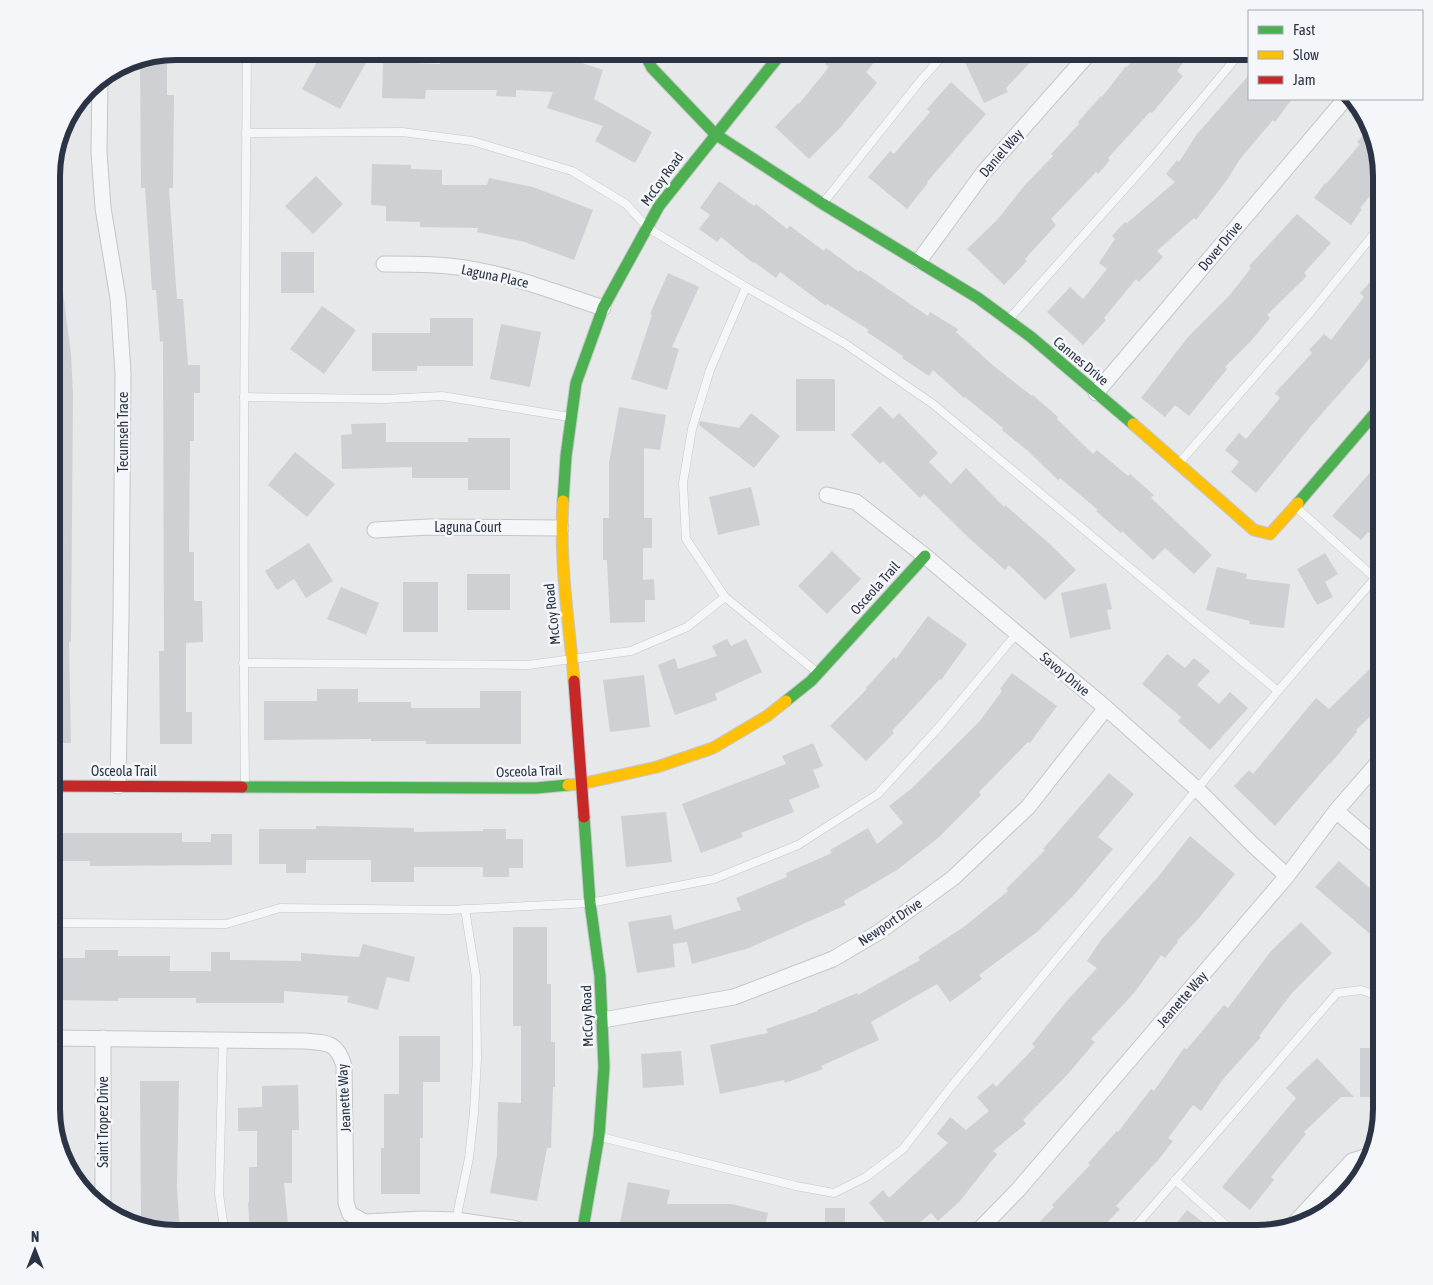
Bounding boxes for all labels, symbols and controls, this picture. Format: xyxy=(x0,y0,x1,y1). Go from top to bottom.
legend xyxy=(1248,10,1423,100)
text: Fast xyxy=(1293,21,1315,38)
text: Slow xyxy=(1293,46,1319,63)
text: Jam xyxy=(1293,71,1316,88)
street label: Daniel Way xyxy=(976,126,1026,180)
street label: McCoy Road xyxy=(637,149,687,209)
street label: Dover Drive xyxy=(1195,218,1245,274)
street label: Laguna Place xyxy=(460,261,530,291)
street label: Cannes Drive xyxy=(1050,333,1112,389)
street label: Tecumseh Trace xyxy=(115,392,131,472)
street label: Laguna Court xyxy=(434,519,502,535)
street label: Osceola Trail xyxy=(847,558,903,618)
street label: McCoy Road xyxy=(541,582,563,646)
street label: Savoy Drive xyxy=(1037,649,1093,699)
street label: Osceola Trail xyxy=(496,762,562,780)
street label: Osceola Trail xyxy=(91,763,157,779)
street label: Newport Drive xyxy=(855,895,925,949)
street label: Jeanette Way xyxy=(1153,968,1211,1030)
street label: McCoy Road xyxy=(578,985,596,1047)
street label: Jeanette Way xyxy=(334,1063,354,1133)
street label: Saint Tropez Drive xyxy=(95,1076,111,1168)
north arrow xyxy=(10,1225,60,1275)
text: N xyxy=(31,1229,39,1245)

